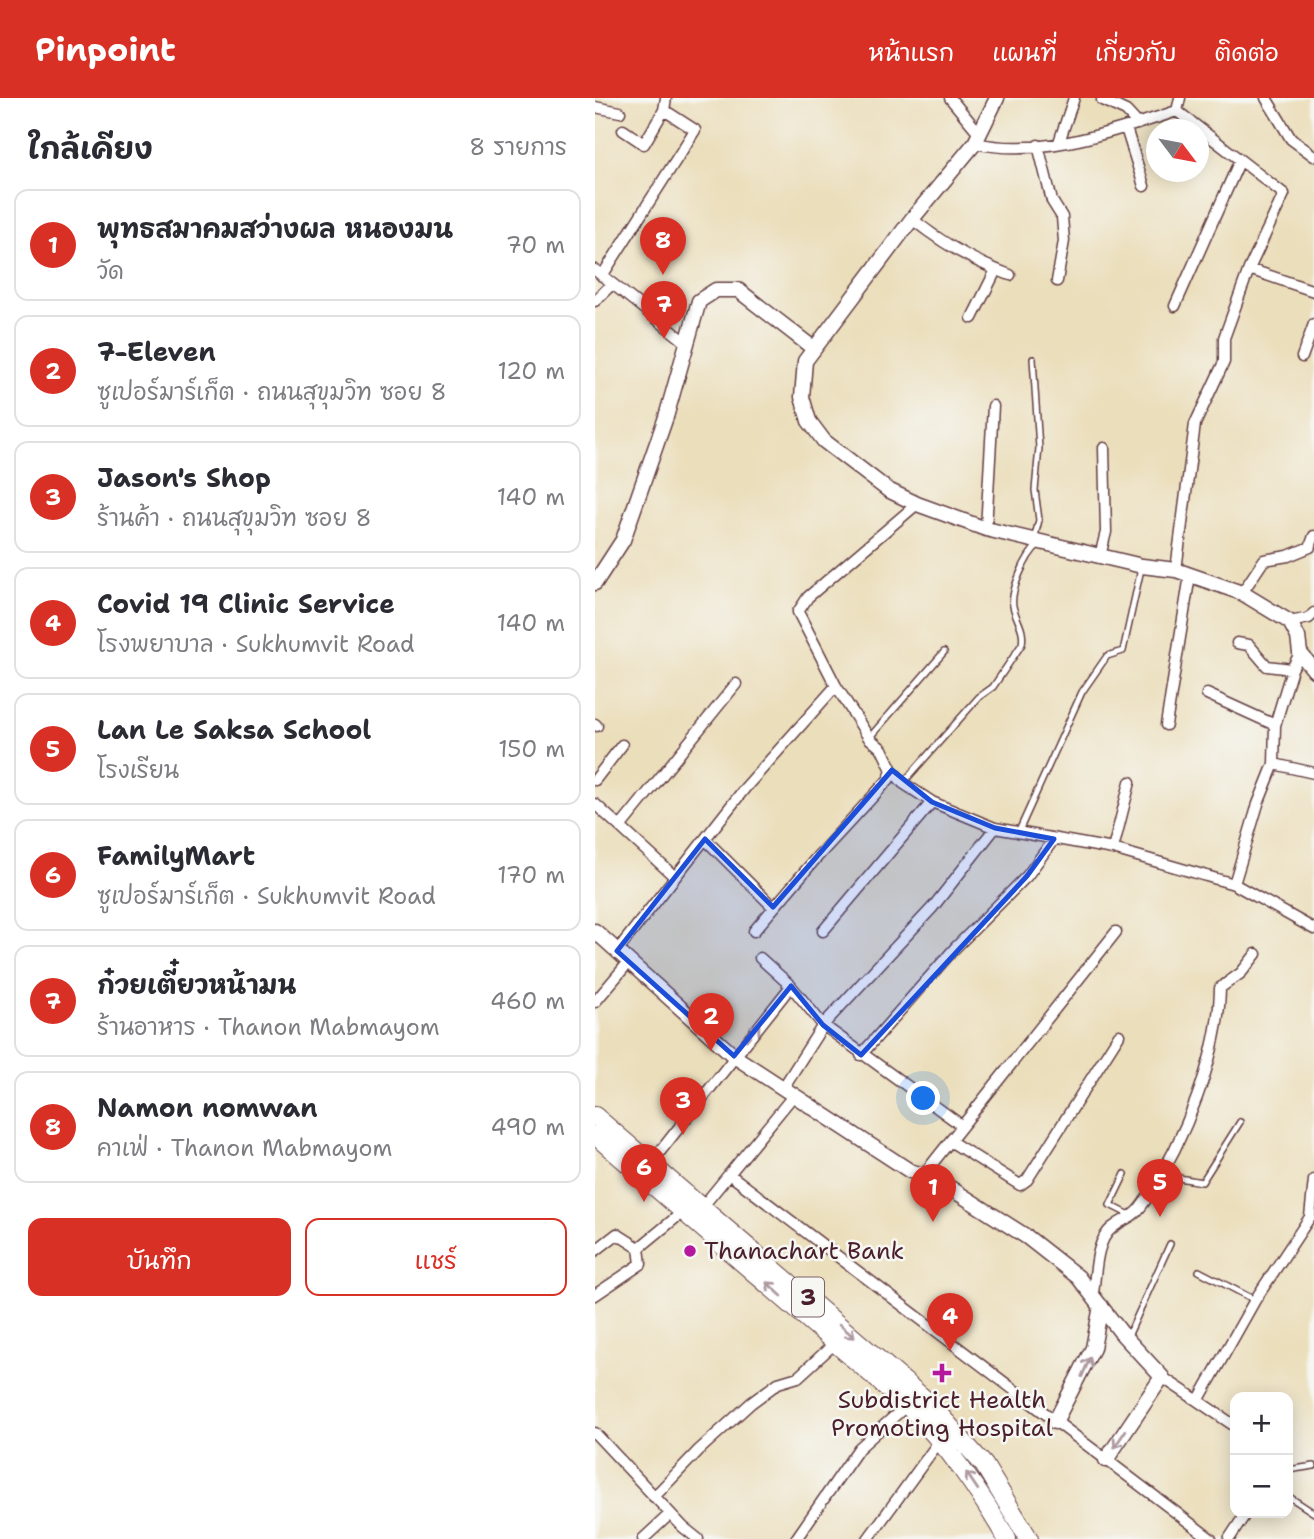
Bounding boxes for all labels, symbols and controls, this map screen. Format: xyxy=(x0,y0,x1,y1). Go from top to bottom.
text: Pinpoint xyxy=(35,27,176,72)
text: หน้าแรก xyxy=(869,37,954,69)
text: แผนที่ xyxy=(992,37,1057,69)
text: เกี่ยวกับ xyxy=(1095,37,1177,69)
text: ติดต่อ xyxy=(1215,37,1279,69)
north arrow xyxy=(1146,119,1209,182)
text: ใกล้เคียง xyxy=(28,128,153,169)
text: 8 รายการ xyxy=(469,132,567,162)
text: พุทธสมาคมสว่างผล หนองมน xyxy=(97,211,453,246)
pin: 8 xyxy=(640,217,686,275)
text: 1 xyxy=(48,230,58,260)
text: 70 m xyxy=(506,230,565,260)
text: วัด xyxy=(97,256,124,286)
pin: 7 xyxy=(641,281,687,339)
text: 7-Eleven xyxy=(97,334,216,369)
text: 2 xyxy=(45,356,61,386)
text: 120 m xyxy=(497,356,565,386)
text: ซูเปอร์มาร์เก็ต · ถนนสุขุมวิท ซอย 8 xyxy=(97,377,447,407)
text: Jason's Shop xyxy=(97,460,271,495)
text: 3 xyxy=(45,482,61,512)
text: 140 m xyxy=(497,482,565,512)
text: ร้านค้า · ถนนสุขุมวิท ซอย 8 xyxy=(97,503,372,533)
text: Covid 19 Clinic Service xyxy=(97,586,395,621)
text: 4 xyxy=(45,608,61,638)
text: 140 m xyxy=(497,608,565,638)
text: โรงพยาบาล · Sukhumvit Road xyxy=(97,629,415,659)
text: Lan Le Saksa School xyxy=(97,712,371,747)
text: 5 xyxy=(46,734,60,764)
text: 150 m xyxy=(498,734,565,764)
text: โรงเรียน xyxy=(97,755,179,785)
text: FamilyMart xyxy=(97,838,255,873)
text: 6 xyxy=(45,860,61,890)
text: 170 m xyxy=(497,860,565,890)
text: ซูเปอร์มาร์เก็ต · Sukhumvit Road xyxy=(97,881,436,911)
text: ก๋วยเตี๋ยวหน้ามน xyxy=(97,967,296,1002)
text: 7 xyxy=(45,986,61,1016)
text: 460 m xyxy=(490,986,565,1016)
pin: 2 xyxy=(688,993,734,1051)
text: ร้านอาหาร · Thanon Mabmayom xyxy=(97,1012,440,1042)
one-way arrow xyxy=(746,1024,761,1042)
pin: 3 xyxy=(660,1077,706,1135)
your location xyxy=(906,1081,940,1115)
text: Namon nomwan xyxy=(97,1090,318,1125)
text: 8 xyxy=(45,1112,61,1142)
text: 490 m xyxy=(490,1112,565,1142)
text: คาเฟ่ · Thanon Mabmayom xyxy=(97,1133,392,1163)
pin: 6 xyxy=(621,1144,667,1202)
pin: 5 xyxy=(1137,1159,1183,1217)
pin: 1 xyxy=(910,1164,956,1222)
button: บันทึก xyxy=(28,1218,291,1296)
button: แชร์ xyxy=(305,1218,567,1296)
place label: Thanachart Bank xyxy=(704,1235,904,1267)
marker: Thanachart Bank xyxy=(682,1243,698,1259)
road number: 3 xyxy=(792,1278,824,1316)
one-way arrow xyxy=(766,1281,783,1298)
pin: 4 xyxy=(927,1293,973,1351)
one-way arrow xyxy=(838,1323,856,1339)
one-way arrow xyxy=(1080,1356,1093,1378)
marker: Subdistrict Health Promoting Hospital xyxy=(932,1363,952,1383)
place label: Subdistrict Health Promoting Hospital xyxy=(831,1384,1054,1444)
map controls xyxy=(1230,1392,1293,1518)
button: + xyxy=(1230,1392,1293,1455)
one-way arrow xyxy=(1113,1429,1127,1448)
button: − xyxy=(1230,1455,1293,1518)
one-way arrow xyxy=(965,1472,979,1491)

